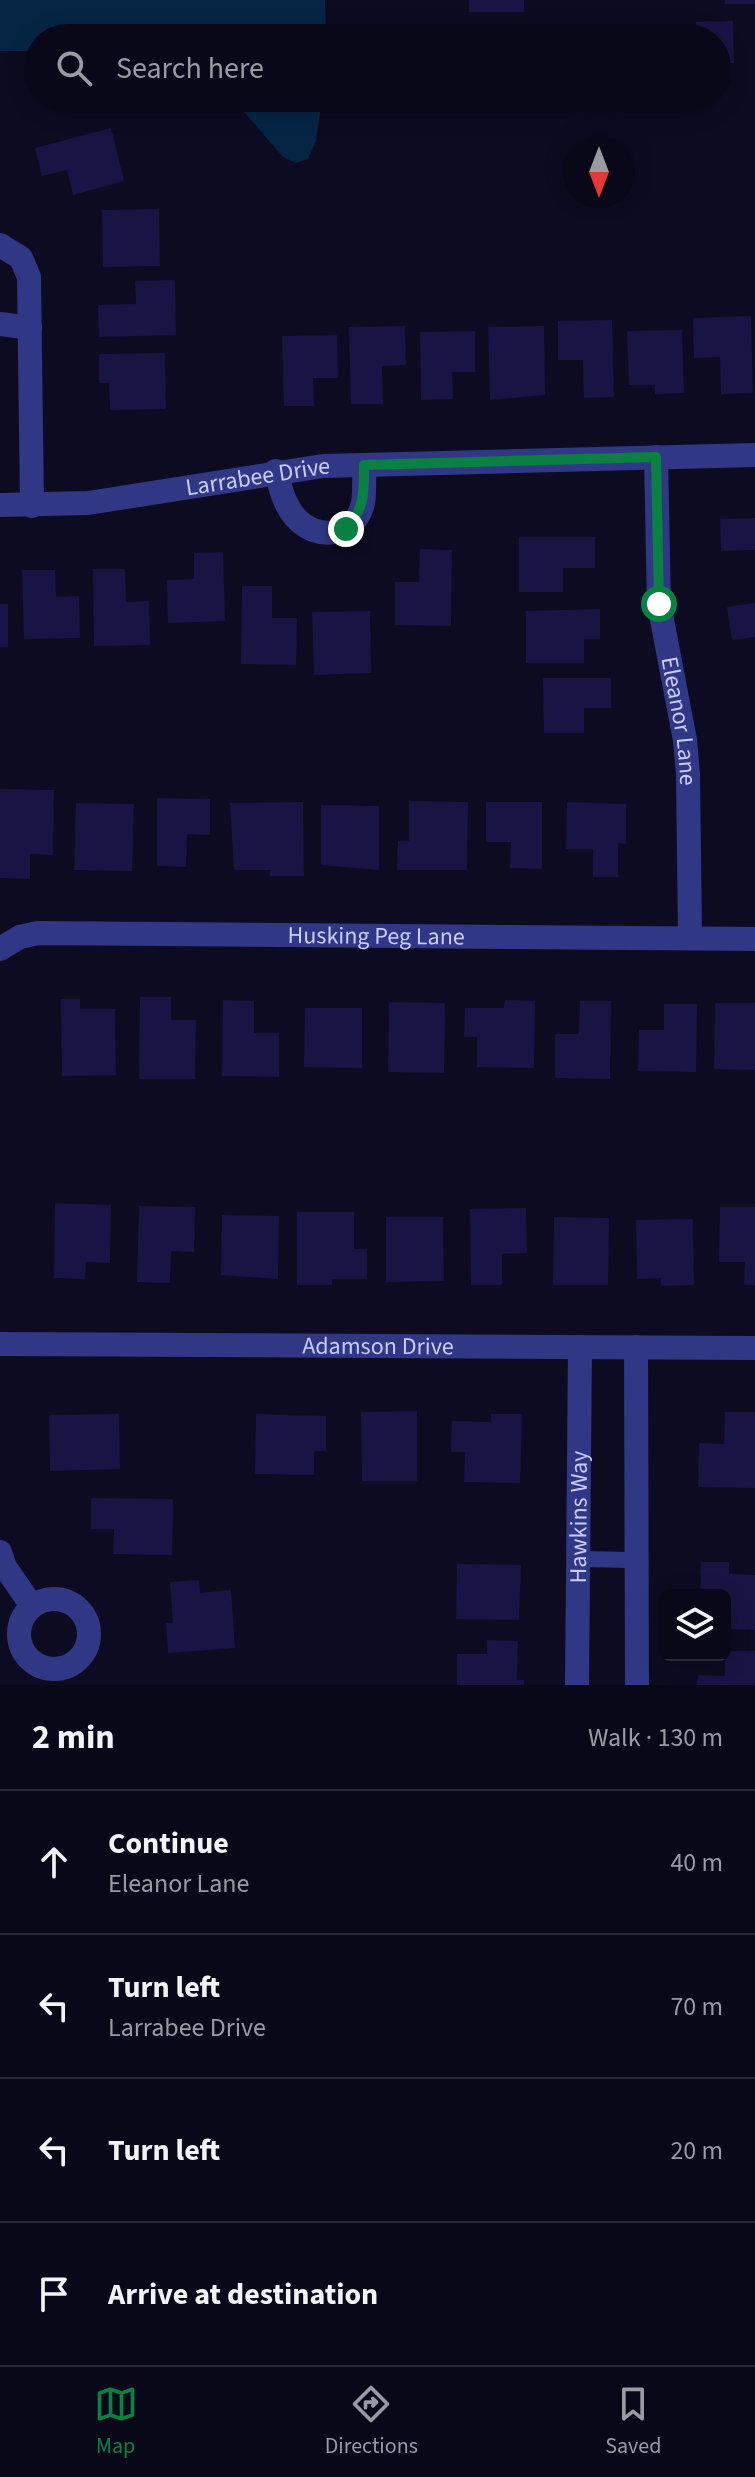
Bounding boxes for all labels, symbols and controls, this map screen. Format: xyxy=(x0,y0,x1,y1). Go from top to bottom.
search box xyxy=(24,24,731,112)
icon: search xyxy=(52,46,96,90)
text: Search here xyxy=(116,47,264,90)
north arrow xyxy=(563,136,635,208)
street label: Larrabee Drive xyxy=(183,448,330,505)
route end xyxy=(328,511,364,547)
route start xyxy=(641,586,677,622)
street label: Eleanor Lane xyxy=(652,653,706,786)
street label: Husking Peg Lane xyxy=(288,918,465,954)
street label: Adamson Drive xyxy=(302,1328,454,1364)
street label: Hawkins Way xyxy=(560,1451,597,1583)
map controls xyxy=(659,1589,731,1661)
button: layers xyxy=(659,1589,731,1661)
text: 2 min xyxy=(32,1713,115,1762)
text: Walk · 130 m xyxy=(588,1719,723,1756)
text: Continue xyxy=(108,1822,229,1865)
icon: ahead xyxy=(32,1840,76,1884)
text: 40 m xyxy=(670,1844,723,1881)
text: Eleanor Lane xyxy=(108,1865,249,1902)
text: Turn left xyxy=(108,1966,220,2009)
icon: left xyxy=(32,1984,76,2028)
text: 70 m xyxy=(670,1988,723,2025)
text: Larrabee Drive xyxy=(108,2009,266,2046)
icon: left xyxy=(32,2128,76,2172)
text: Turn left xyxy=(108,2129,220,2172)
text: 20 m xyxy=(670,2132,723,2169)
icon: arrive xyxy=(32,2272,76,2316)
text: Arrive at destination xyxy=(108,2273,378,2316)
tab: Map xyxy=(94,2382,138,2462)
tab: Directions xyxy=(325,2382,418,2462)
tab: Saved xyxy=(605,2382,661,2462)

